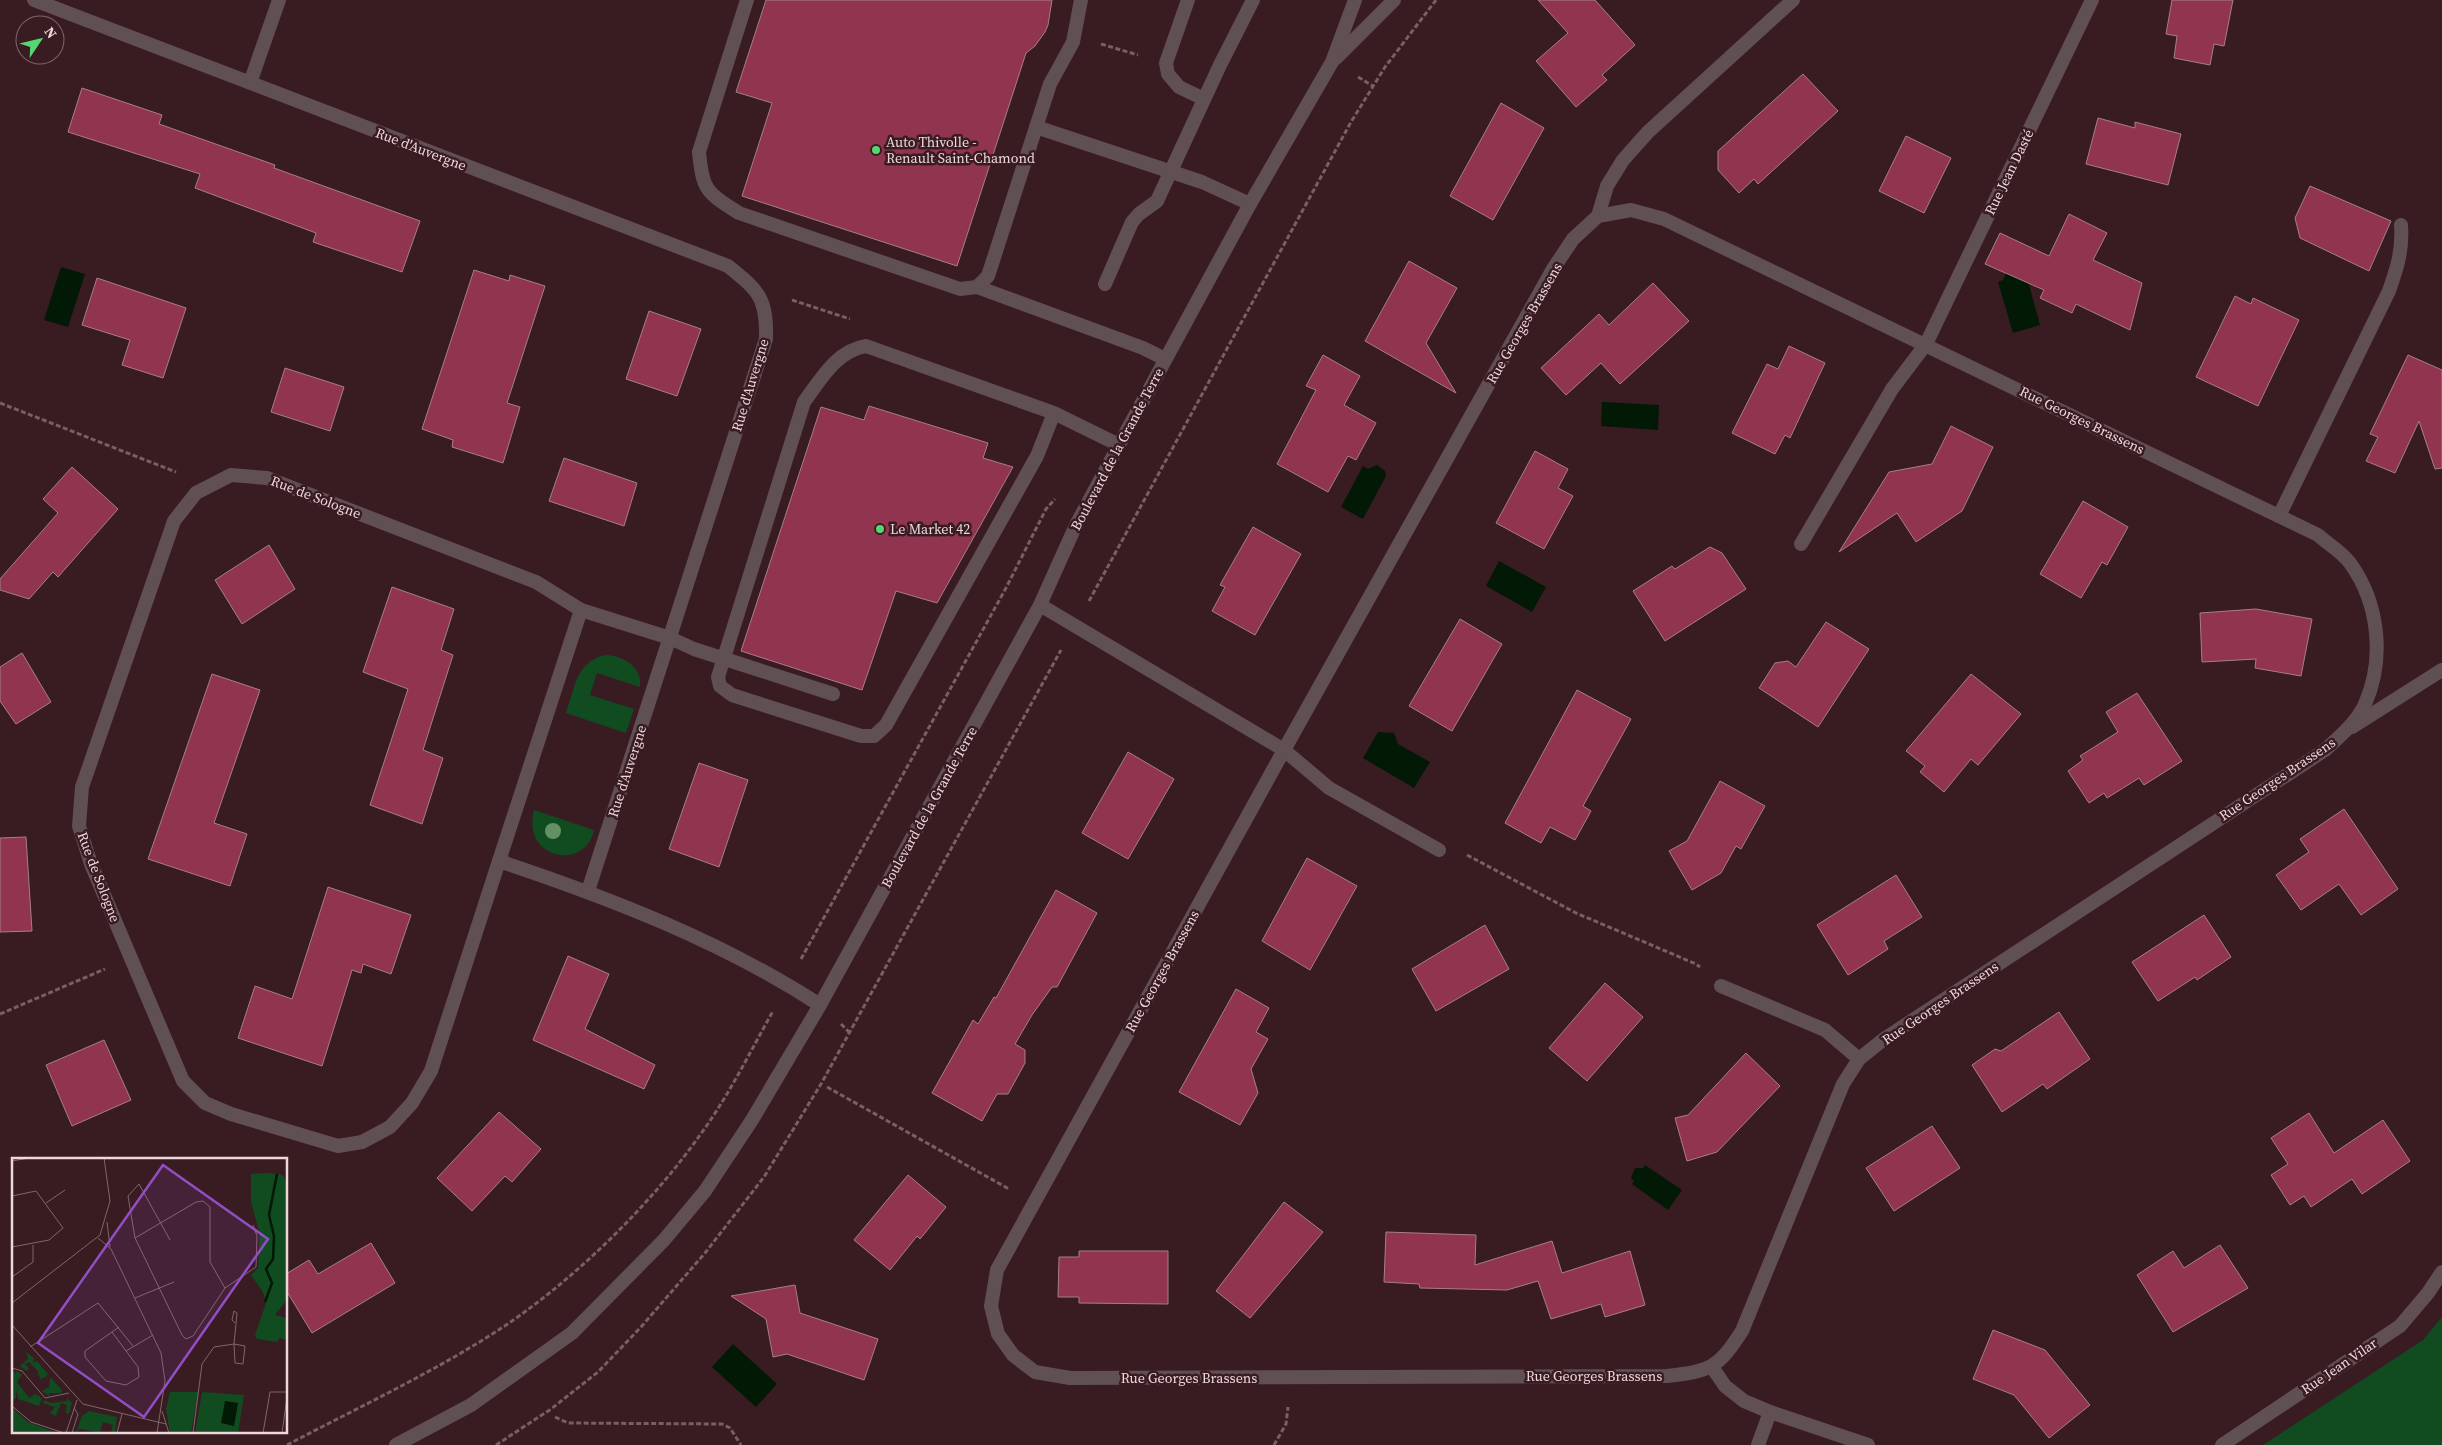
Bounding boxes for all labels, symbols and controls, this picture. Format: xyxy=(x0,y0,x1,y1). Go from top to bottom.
north arrow xyxy=(15,15,65,65)
text: N xyxy=(40,23,62,42)
street label: Rue d'Auvergne xyxy=(373,122,469,176)
street label: Rue Jean Dasté xyxy=(1980,126,2038,218)
place label: Auto Thivolle - Renault Saint-Chamond xyxy=(886,132,1035,168)
marker: Auto Thivolle - Renault Saint-Chamond xyxy=(870,144,882,156)
street label: Rue Georges Brassens xyxy=(1481,259,1567,387)
street label: Rue d'Auvergne xyxy=(726,336,774,434)
street label: Boulevard de la Grande Terre xyxy=(1066,364,1168,534)
street label: Rue Georges Brassens xyxy=(2016,381,2148,459)
street label: Rue de Sologne xyxy=(268,471,364,523)
place label: Le Market 42 xyxy=(890,519,970,539)
marker: Le Market 42 xyxy=(874,523,886,535)
street label: Rue d'Auvergne xyxy=(603,722,651,820)
street label: Boulevard de la Grande Terre xyxy=(876,723,982,891)
street label: Rue Georges Brassens xyxy=(2215,732,2339,826)
street label: Rue de Sologne xyxy=(73,829,125,925)
street label: Rue Georges Brassens xyxy=(1120,906,1204,1036)
street label: Rue Georges Brassens xyxy=(1878,956,2002,1050)
inset map xyxy=(12,1158,288,1432)
street label: Rue Jean Vilar xyxy=(2297,1333,2381,1399)
street label: Rue Georges Brassens xyxy=(1526,1366,1662,1386)
street label: Rue Georges Brassens xyxy=(1121,1368,1257,1388)

